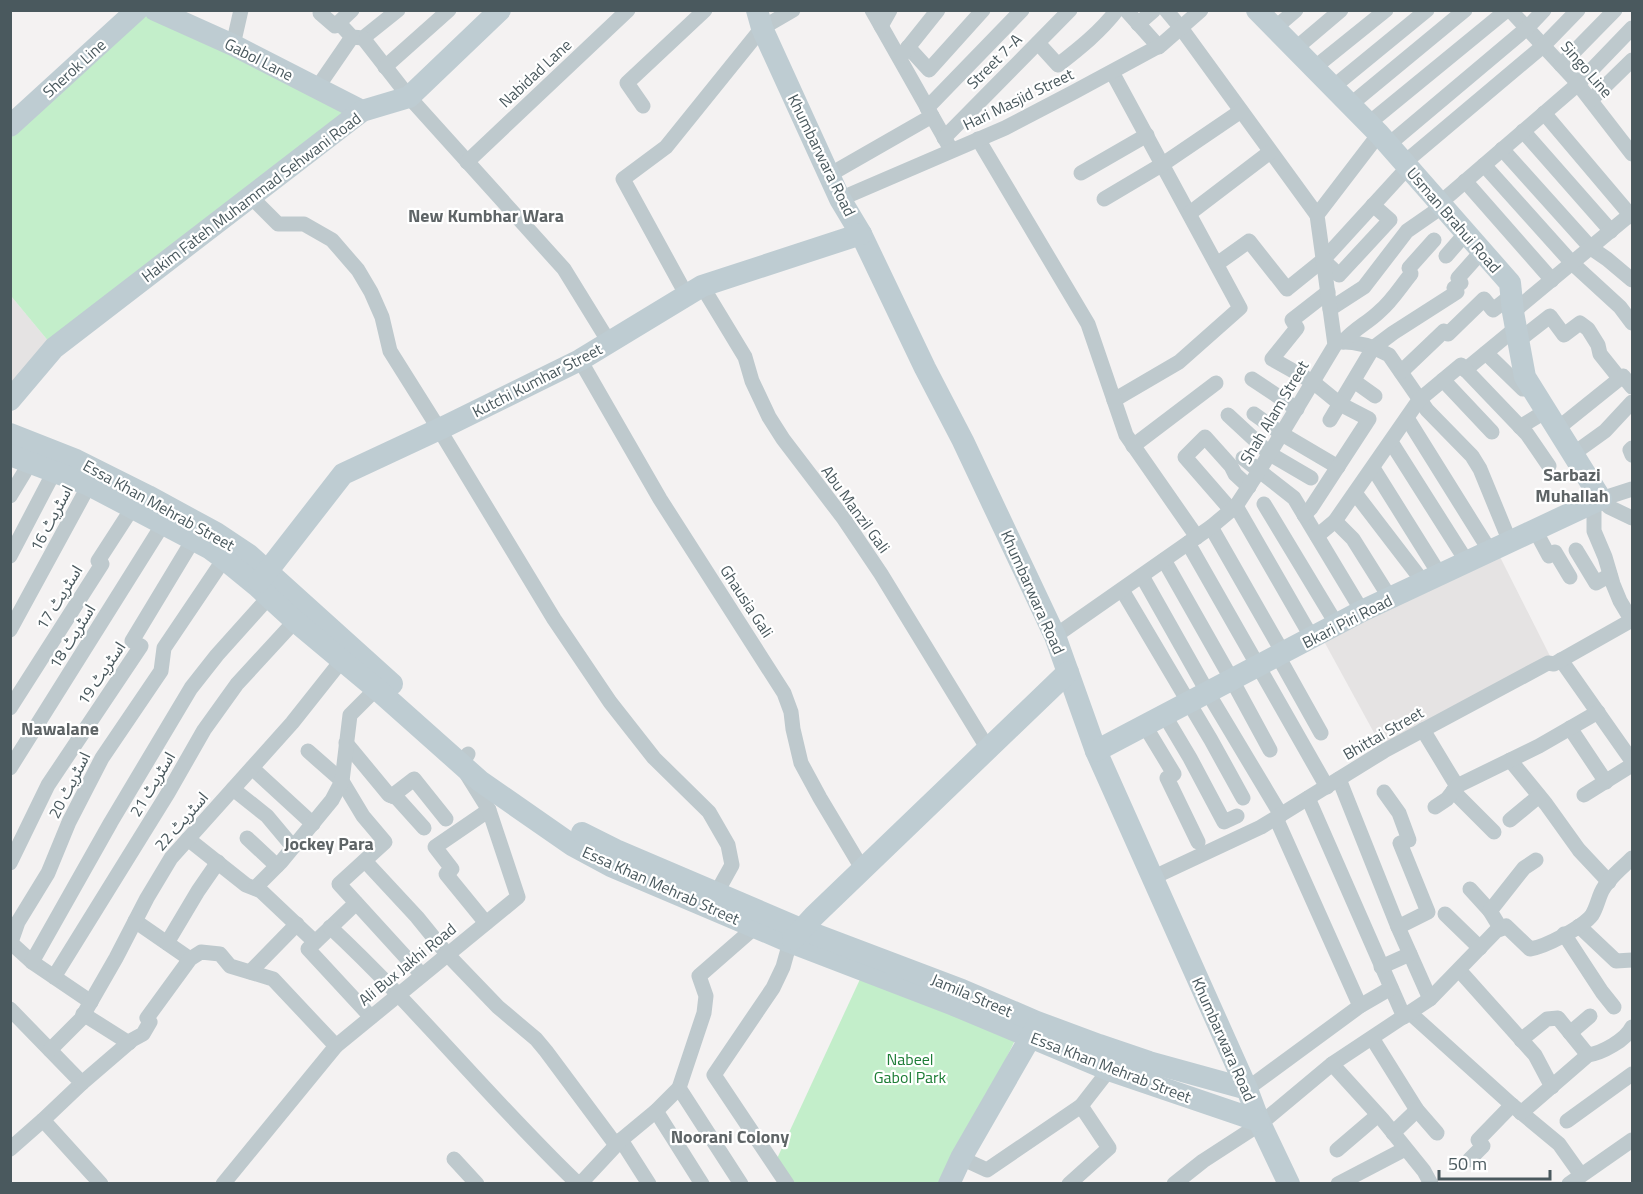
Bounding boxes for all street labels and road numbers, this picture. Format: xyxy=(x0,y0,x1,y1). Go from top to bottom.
street label: Street 7-A xyxy=(961,27,1028,94)
street label: Gabol Lane xyxy=(220,31,298,87)
street label: Sherok Line xyxy=(37,33,111,103)
street label: Nabidad Lane xyxy=(493,33,577,113)
street label: Singo Line xyxy=(1555,35,1619,103)
street label: Hari Masjid Street xyxy=(959,62,1078,136)
street label: Khumbarwara Road xyxy=(782,90,862,220)
street label: Hakim Fateh Muhammad Sehwani Road xyxy=(136,106,366,288)
street label: Usman Brahui Road xyxy=(1401,162,1507,278)
street label: Kutchi Kumhar Street xyxy=(468,337,607,423)
street label: Shah Alam Street xyxy=(1234,355,1315,468)
street label: Essa Khan Mehrab Street xyxy=(79,453,239,557)
street label: Abu Manzil Gali xyxy=(816,460,896,558)
street label: اسٹریٹ 16 xyxy=(24,481,78,555)
street label: Khumbarwara Road xyxy=(995,526,1071,658)
street label: اسٹریٹ 17 xyxy=(30,560,88,634)
street label: Ghausia Gali xyxy=(714,560,780,642)
street label: Bkari Piri Road xyxy=(1298,588,1396,654)
street label: اسٹریٹ 18 xyxy=(43,599,101,673)
street label: اسٹریٹ 19 xyxy=(71,636,131,710)
street label: Bhittai Street xyxy=(1338,700,1428,766)
street label: اسٹریٹ 21 xyxy=(123,747,181,821)
street label: اسٹریٹ 20 xyxy=(42,748,96,822)
street label: اسٹریٹ 22 xyxy=(148,786,214,856)
street label: Essa Khan Mehrab Street xyxy=(579,839,744,931)
street label: Ali Bux Jakhi Road xyxy=(353,917,461,1011)
street label: Jamila Street xyxy=(928,967,1017,1023)
street label: Khumbarwara Road xyxy=(1186,973,1262,1105)
street label: Essa Khan Mehrab Street xyxy=(1027,1025,1195,1109)

